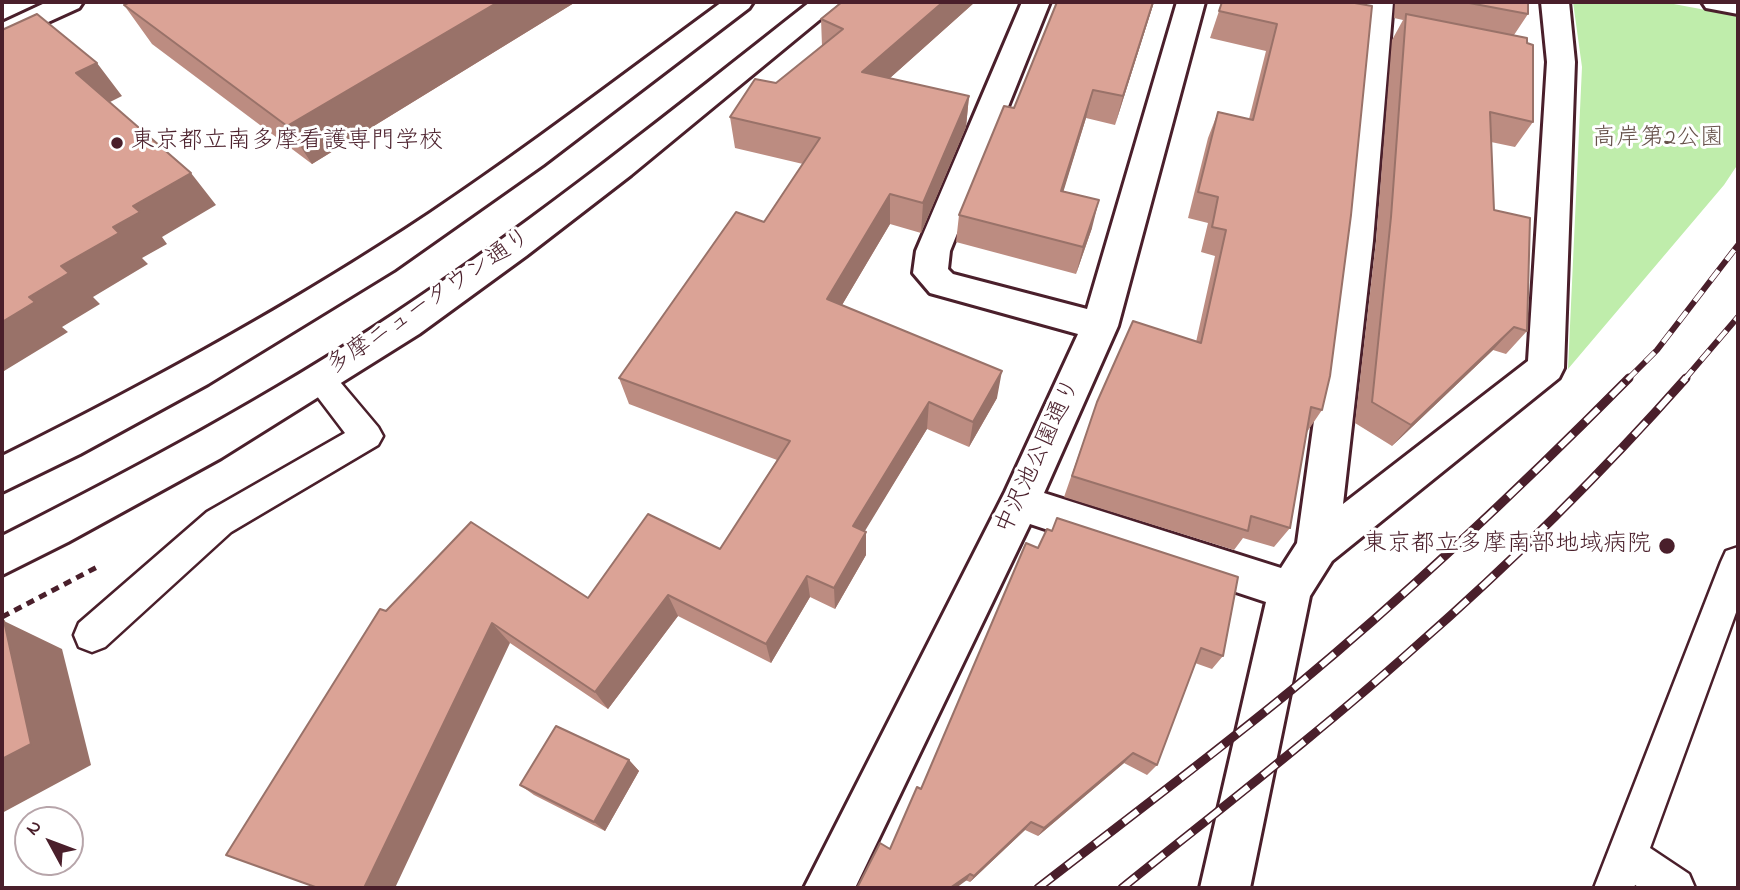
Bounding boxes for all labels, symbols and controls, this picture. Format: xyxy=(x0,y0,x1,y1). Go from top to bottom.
park label: 高岸第2公園 xyxy=(1592,126,1724,154)
place label: 東京都立南多摩看護専門学校 xyxy=(131,129,443,157)
marker: 東京都立南多摩看護専門学校 xyxy=(109,135,125,151)
street label: 多摩ニュータウン通り xyxy=(322,224,538,382)
street label: 中沢池公園通り xyxy=(991,375,1089,539)
place label: 東京都立多摩南部地域病院 xyxy=(1363,532,1651,560)
marker: 東京都立多摩南部地域病院 xyxy=(1657,536,1677,556)
north arrow xyxy=(14,806,84,876)
text: N xyxy=(20,815,49,842)

